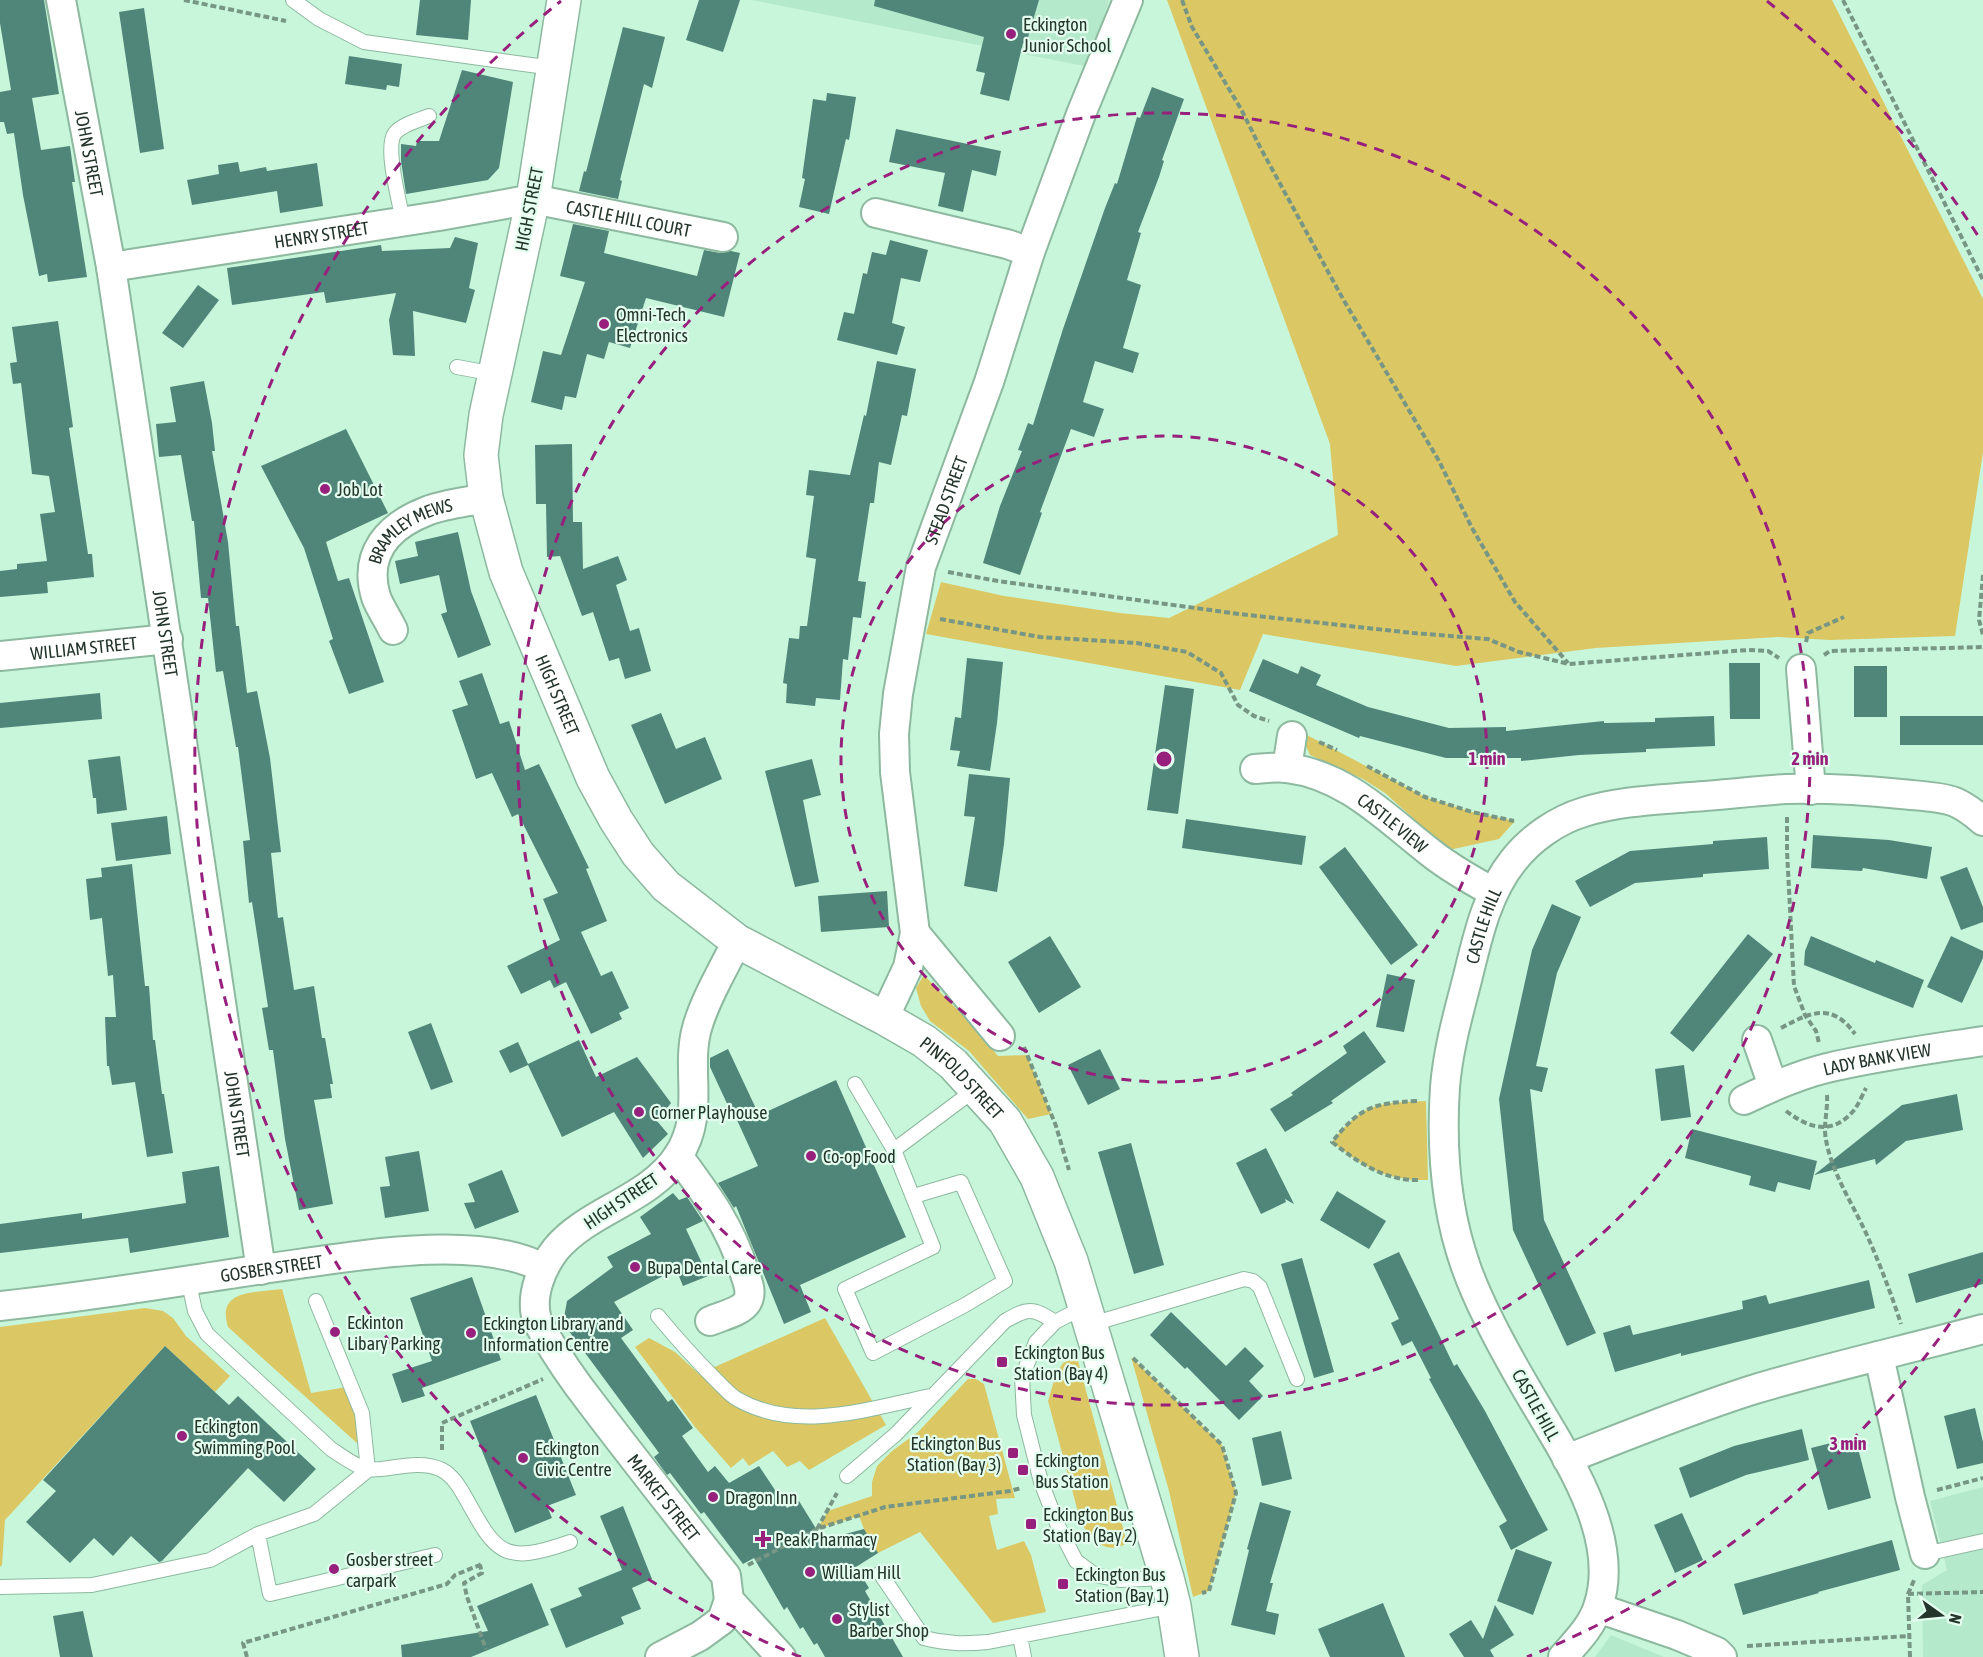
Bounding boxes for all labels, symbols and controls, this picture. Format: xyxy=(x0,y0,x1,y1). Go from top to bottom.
place label: Eckington Junior School xyxy=(1023,14,1111,56)
marker: Eckington Junior School xyxy=(1004,27,1018,41)
street label: JOHN STREET xyxy=(71,108,108,198)
street label: HIGH STREET xyxy=(511,165,547,253)
street label: CASTLE HILL COURT xyxy=(564,195,693,241)
street label: HENRY STREET xyxy=(273,217,371,252)
place label: Omni-Tech Electronics xyxy=(616,304,688,346)
marker: Omni-Tech Electronics xyxy=(597,317,611,331)
street label: STEAD STREET xyxy=(920,453,971,547)
place label: Job Lot xyxy=(337,479,383,500)
marker: Job Lot xyxy=(318,482,332,496)
street label: BRAMLEY MEWS xyxy=(363,494,454,566)
street label: JOHN STREET xyxy=(149,588,183,678)
street label: WILLIAM STREET xyxy=(29,632,138,663)
street label: HIGH STREET xyxy=(532,651,584,738)
text: 1 min xyxy=(1469,748,1506,769)
text: 2 min xyxy=(1792,748,1829,769)
centre of rings xyxy=(1154,749,1174,769)
street label: CASTLE VIEW xyxy=(1354,788,1432,857)
street label: CASTLE HILL xyxy=(1461,884,1505,966)
street label: PINFOLD STREET xyxy=(916,1032,1008,1123)
street label: LADY BANK VIEW xyxy=(1821,1039,1932,1079)
street label: JOHN STREET xyxy=(221,1069,255,1159)
place label: Corner Playhouse xyxy=(651,1102,767,1123)
marker: Corner Playhouse xyxy=(632,1105,646,1119)
place label: Co-op Food xyxy=(823,1146,896,1167)
marker: Co-op Food xyxy=(804,1149,818,1163)
street label: HIGH STREET xyxy=(580,1168,662,1234)
street label: GOSBER STREET xyxy=(219,1250,324,1286)
place label: Bupa Dental Care xyxy=(647,1257,761,1278)
marker: Bupa Dental Care xyxy=(628,1260,642,1274)
place label: Eckinton Libary Parking xyxy=(347,1312,441,1354)
place label: Eckington Library and Information Centre xyxy=(483,1313,624,1355)
marker: Eckinton Libary Parking xyxy=(328,1325,342,1339)
marker: Eckington Library and Information Centre xyxy=(464,1326,478,1340)
place label: Eckington Bus Station (Bay 4) xyxy=(1014,1342,1108,1384)
marker: Eckington Bus Station (Bay 4) xyxy=(995,1355,1009,1369)
street label: CASTLE HILL xyxy=(1508,1366,1564,1444)
place label: Eckington Swimming Pool xyxy=(194,1416,296,1458)
marker: Eckington Swimming Pool xyxy=(175,1429,189,1443)
place label: Eckington Bus Station (Bay 3) xyxy=(907,1433,1001,1475)
text: 3 min xyxy=(1830,1433,1867,1454)
place label: Eckington Civic Centre xyxy=(535,1438,612,1480)
marker: Eckington Bus Station (Bay 3) xyxy=(1006,1446,1020,1460)
street label: MARKET STREET xyxy=(623,1449,704,1545)
place label: Eckington Bus Station xyxy=(1035,1450,1109,1492)
marker: Eckington Civic Centre xyxy=(516,1451,530,1465)
marker: Eckington Bus Station xyxy=(1016,1463,1030,1477)
place label: Dragon Inn xyxy=(725,1487,798,1508)
marker: Dragon Inn xyxy=(706,1490,720,1504)
place label: Eckington Bus Station (Bay 2) xyxy=(1043,1504,1137,1546)
marker: Eckington Bus Station (Bay 2) xyxy=(1024,1517,1038,1531)
place label: Peak Pharmacy xyxy=(775,1529,877,1550)
marker: Peak Pharmacy xyxy=(756,1532,770,1546)
place label: Gosber street carpark xyxy=(346,1549,433,1591)
marker: Gosber street carpark xyxy=(327,1562,341,1576)
place label: William Hill xyxy=(822,1562,901,1583)
place label: Eckington Bus Station (Bay 1) xyxy=(1075,1564,1169,1606)
marker: William Hill xyxy=(803,1565,817,1579)
marker: Eckington Bus Station (Bay 1) xyxy=(1056,1577,1070,1591)
north arrow xyxy=(1911,1585,1971,1645)
place label: Stylist Barber Shop xyxy=(849,1599,929,1641)
marker: Stylist Barber Shop xyxy=(830,1612,844,1626)
text: N xyxy=(1946,1612,1965,1626)

